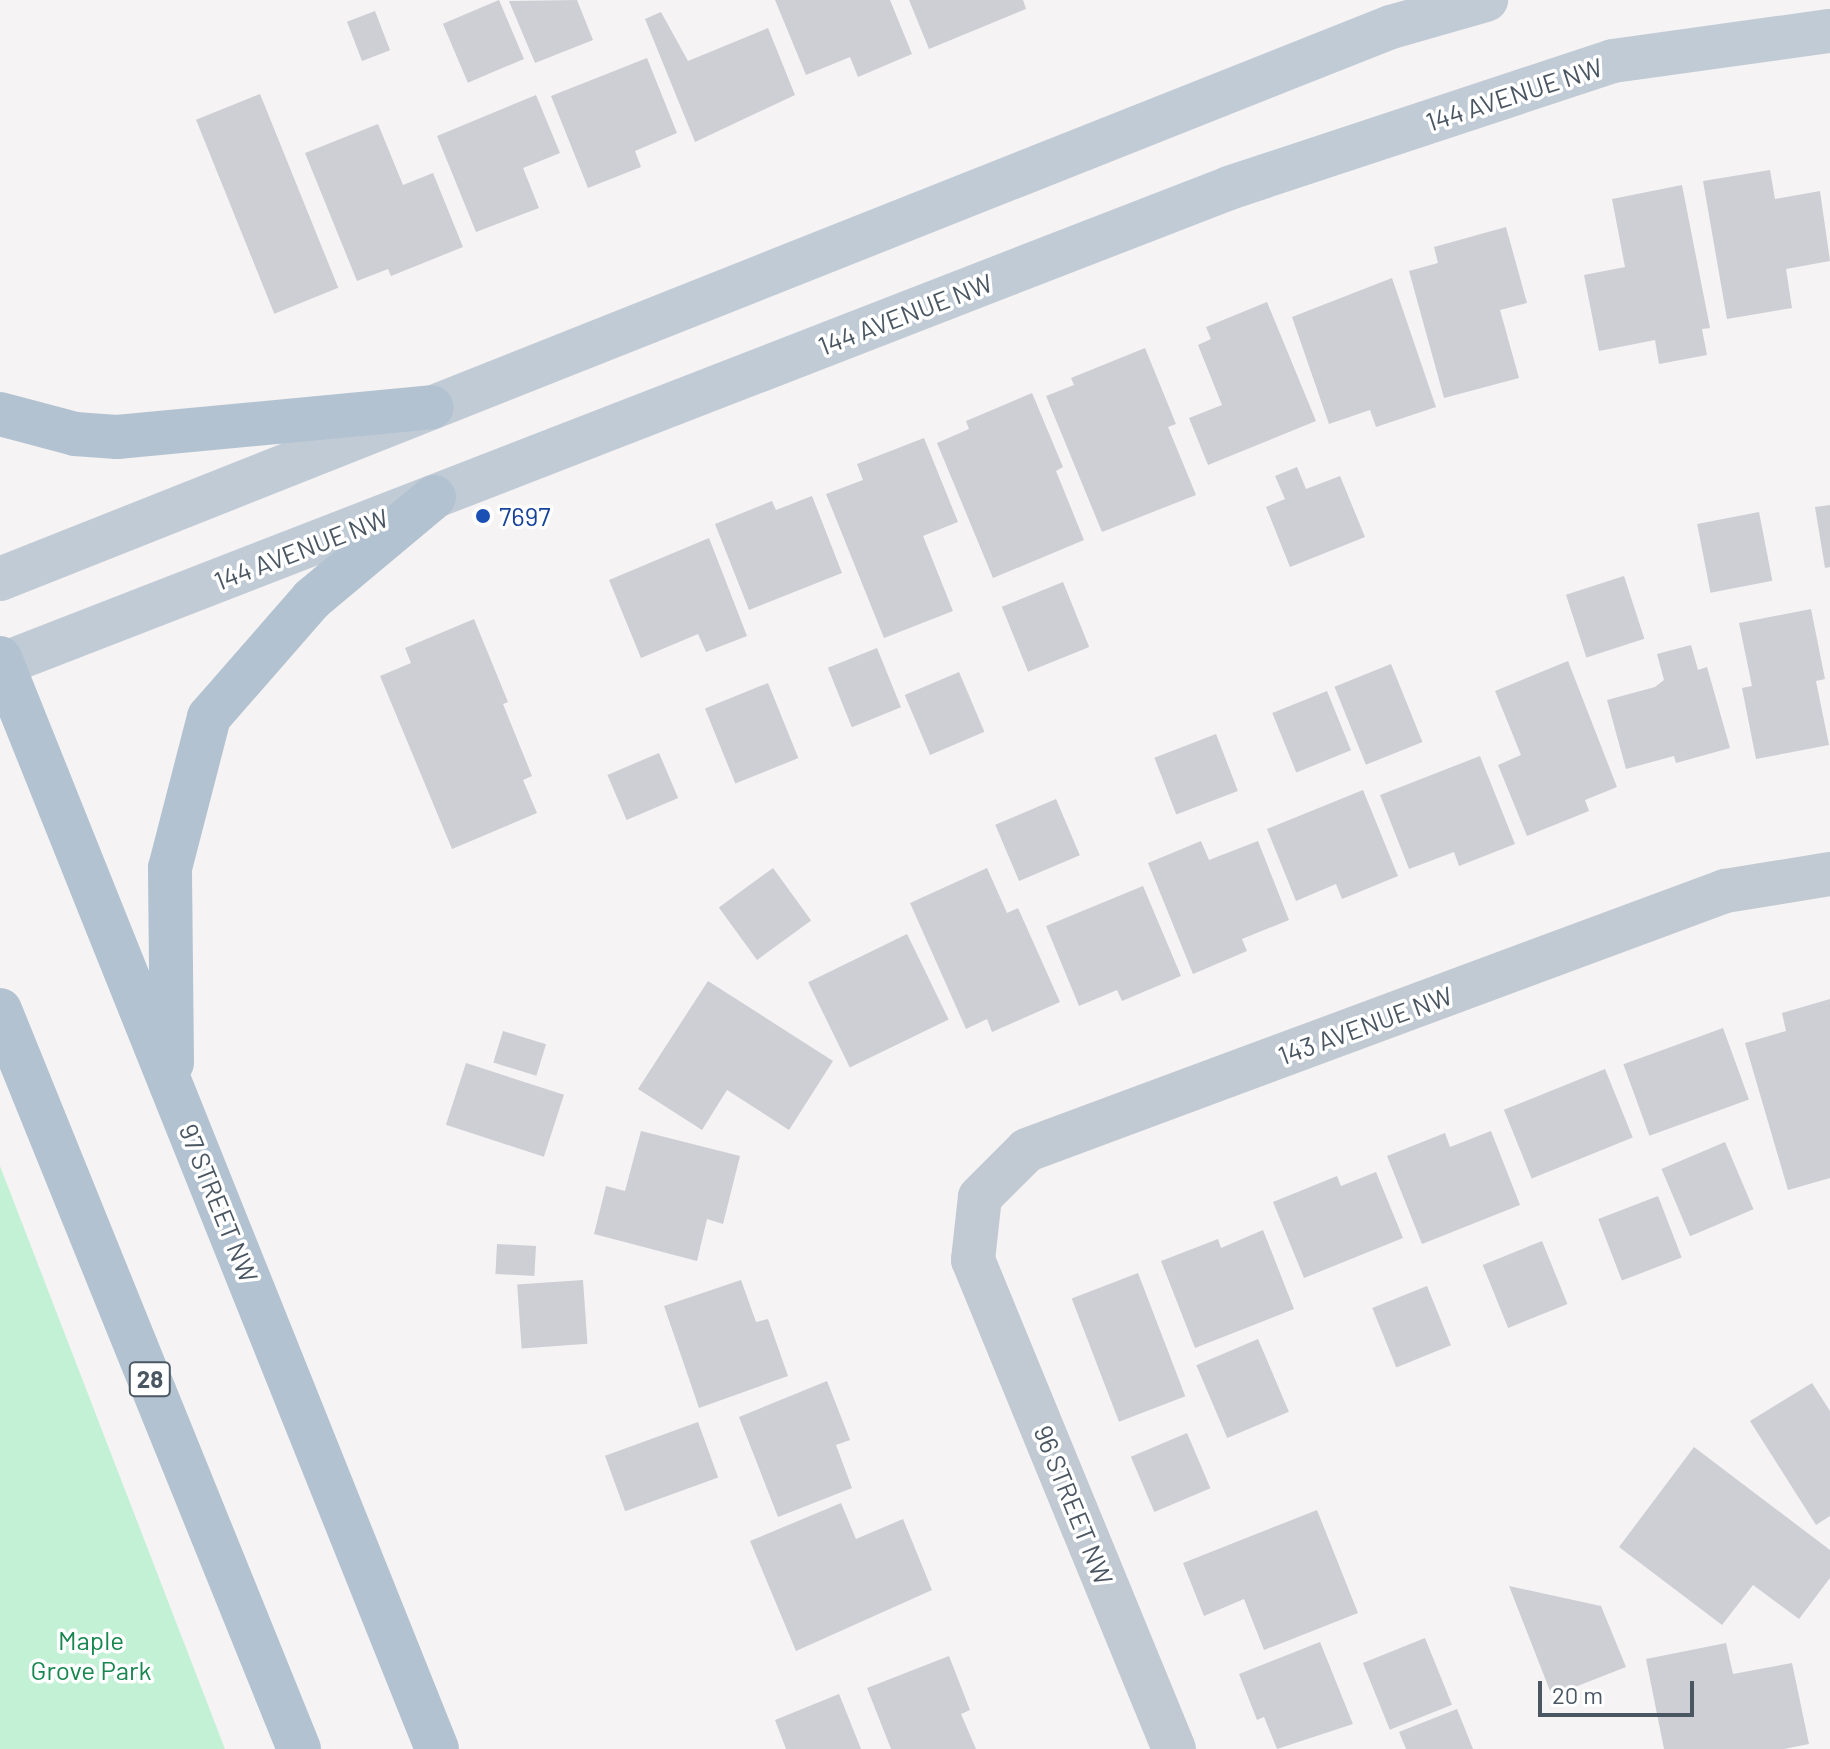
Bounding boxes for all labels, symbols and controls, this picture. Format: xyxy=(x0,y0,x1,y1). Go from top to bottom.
street label: 144 AVENUE NW xyxy=(1422,51,1606,137)
street label: 144 AVENUE NW xyxy=(814,266,996,362)
place label: 7697 xyxy=(499,500,551,532)
street label: 144 AVENUE NW xyxy=(210,501,392,597)
marker: 7697 xyxy=(474,507,492,525)
street label: 143 AVENUE NW xyxy=(1274,979,1456,1071)
street label: 97 STREET NW xyxy=(173,1119,265,1287)
road number: 28 xyxy=(128,1359,172,1399)
street label: 96 STREET NW xyxy=(1028,1421,1120,1589)
park label: Maple Grove Park xyxy=(31,1624,151,1686)
scale bar xyxy=(1542,1665,1698,1715)
text: 20 m xyxy=(1552,1680,1603,1709)

